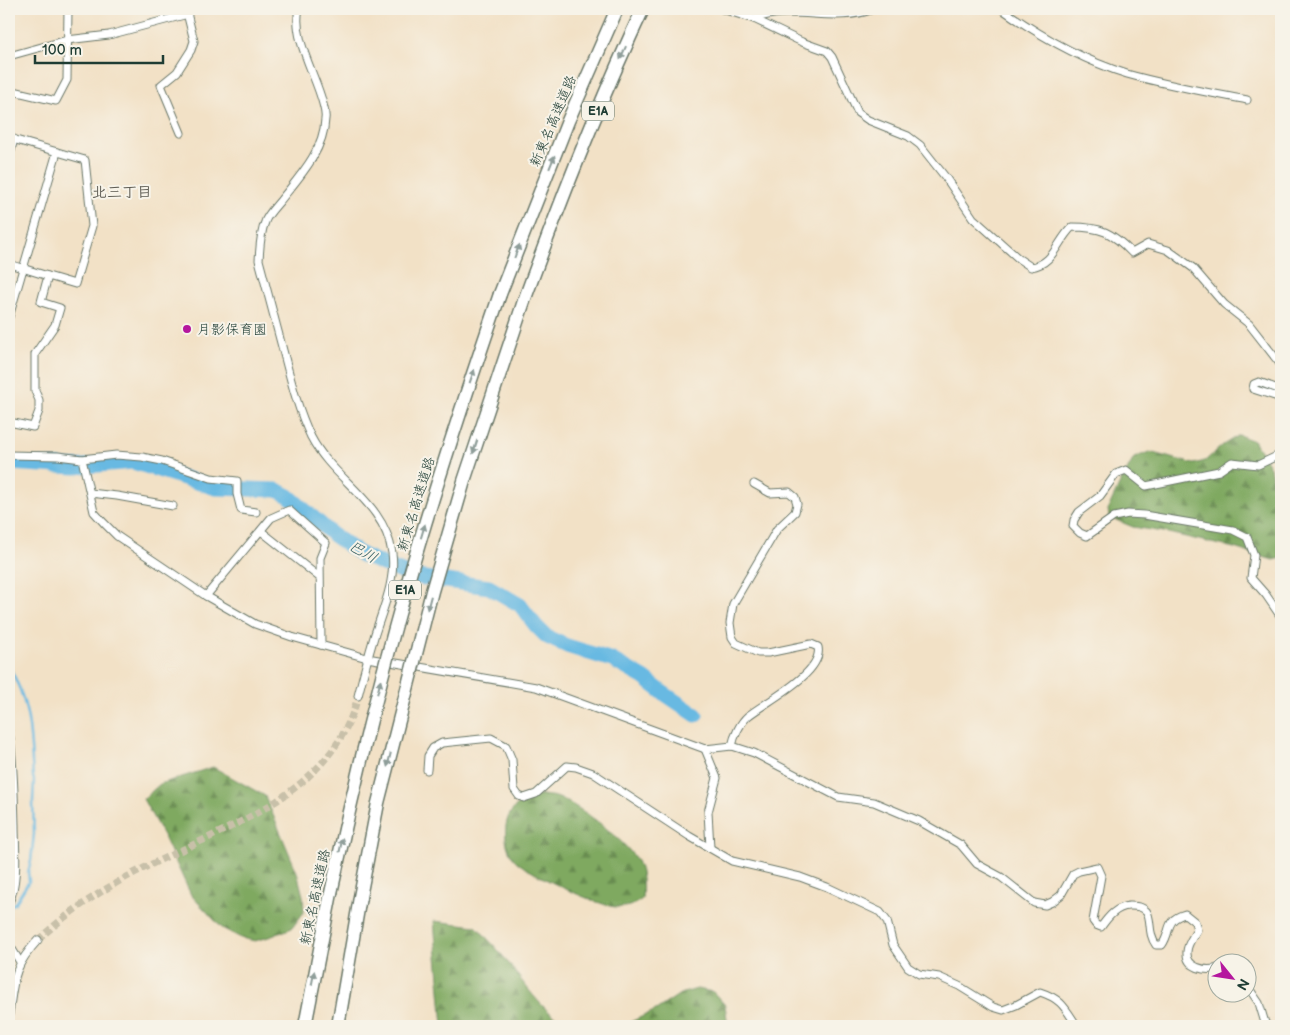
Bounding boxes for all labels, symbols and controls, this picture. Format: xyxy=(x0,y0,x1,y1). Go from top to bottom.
scale bar xyxy=(35,32,162,64)
text: 100 m xyxy=(42,41,82,60)
one-way arrow xyxy=(619,46,627,60)
street label: 新東名高速道路 xyxy=(526,73,580,169)
road number: E1A xyxy=(582,102,614,120)
one-way arrow xyxy=(548,154,556,169)
district label: 北三丁目 xyxy=(92,183,152,202)
one-way arrow xyxy=(514,243,521,258)
place label: 月影保育園 xyxy=(197,321,267,338)
marker: 月影保育園 xyxy=(181,323,193,335)
one-way arrow xyxy=(469,368,476,383)
one-way arrow xyxy=(471,440,479,455)
street label: 新東名高速道路 xyxy=(394,455,438,553)
one-way arrow xyxy=(420,523,428,538)
water label: 巴川 xyxy=(345,536,381,568)
road number: E1A xyxy=(389,580,421,600)
one-way arrow xyxy=(425,595,433,611)
one-way arrow xyxy=(375,680,383,695)
one-way arrow xyxy=(384,753,392,768)
one-way arrow xyxy=(337,837,345,853)
street label: 新東名高速道路 xyxy=(296,847,334,947)
north arrow xyxy=(1208,952,1258,1002)
one-way arrow xyxy=(310,970,318,986)
text: N xyxy=(1233,975,1253,993)

